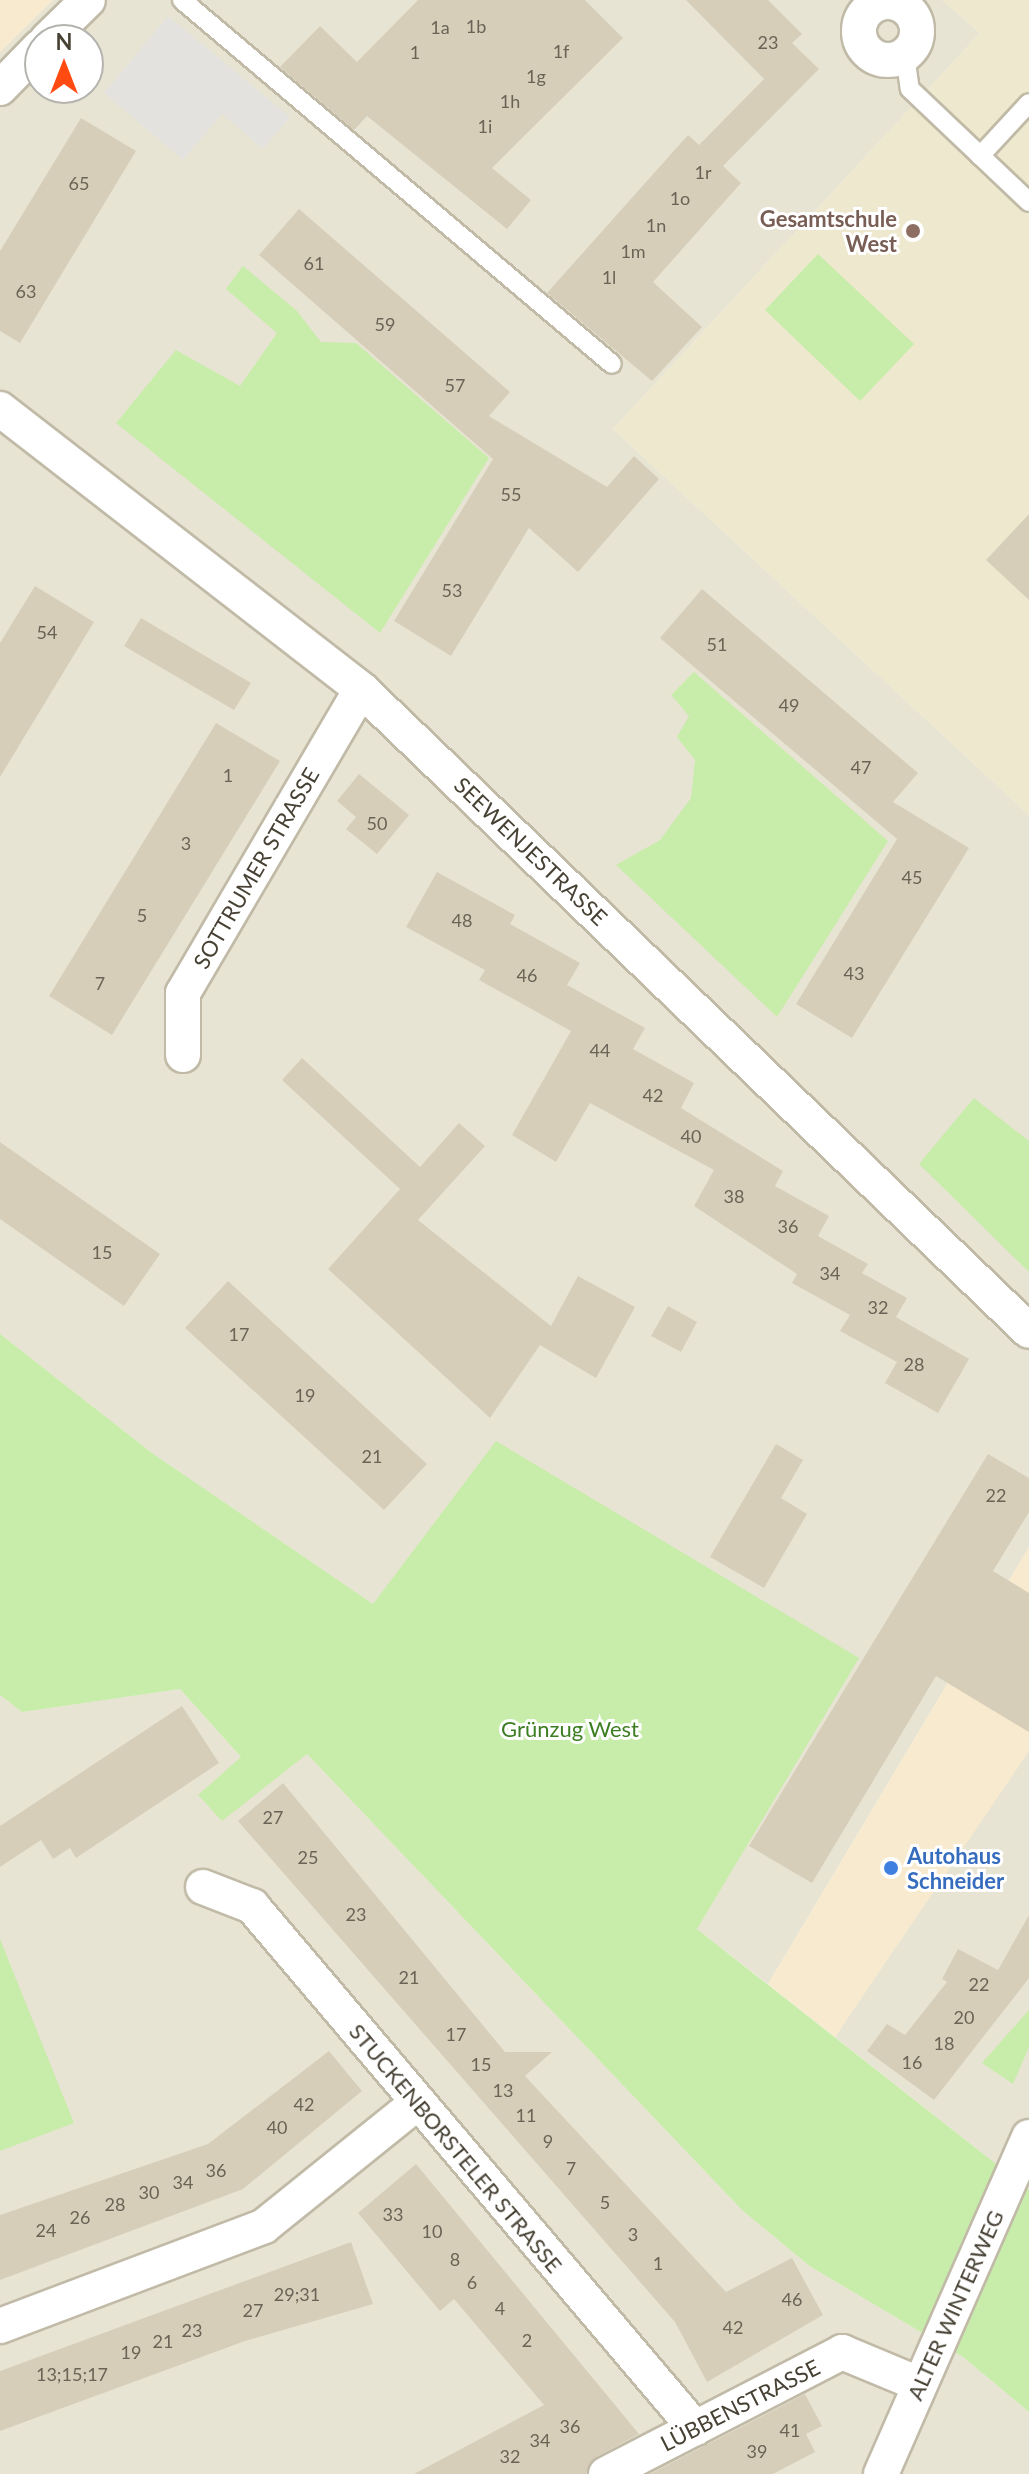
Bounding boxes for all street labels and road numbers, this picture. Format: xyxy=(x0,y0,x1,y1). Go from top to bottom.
street label: SOTTRUMER STRASSE xyxy=(188,763,324,973)
street label: SEEWENJESTRASSE xyxy=(449,771,613,931)
street label: STUCKENBORSTELER STRASSE xyxy=(344,2018,568,2278)
street label: ALTER WINTERWEG xyxy=(901,2206,1009,2404)
street label: LÜBBENSTRASSE xyxy=(656,2354,824,2456)

